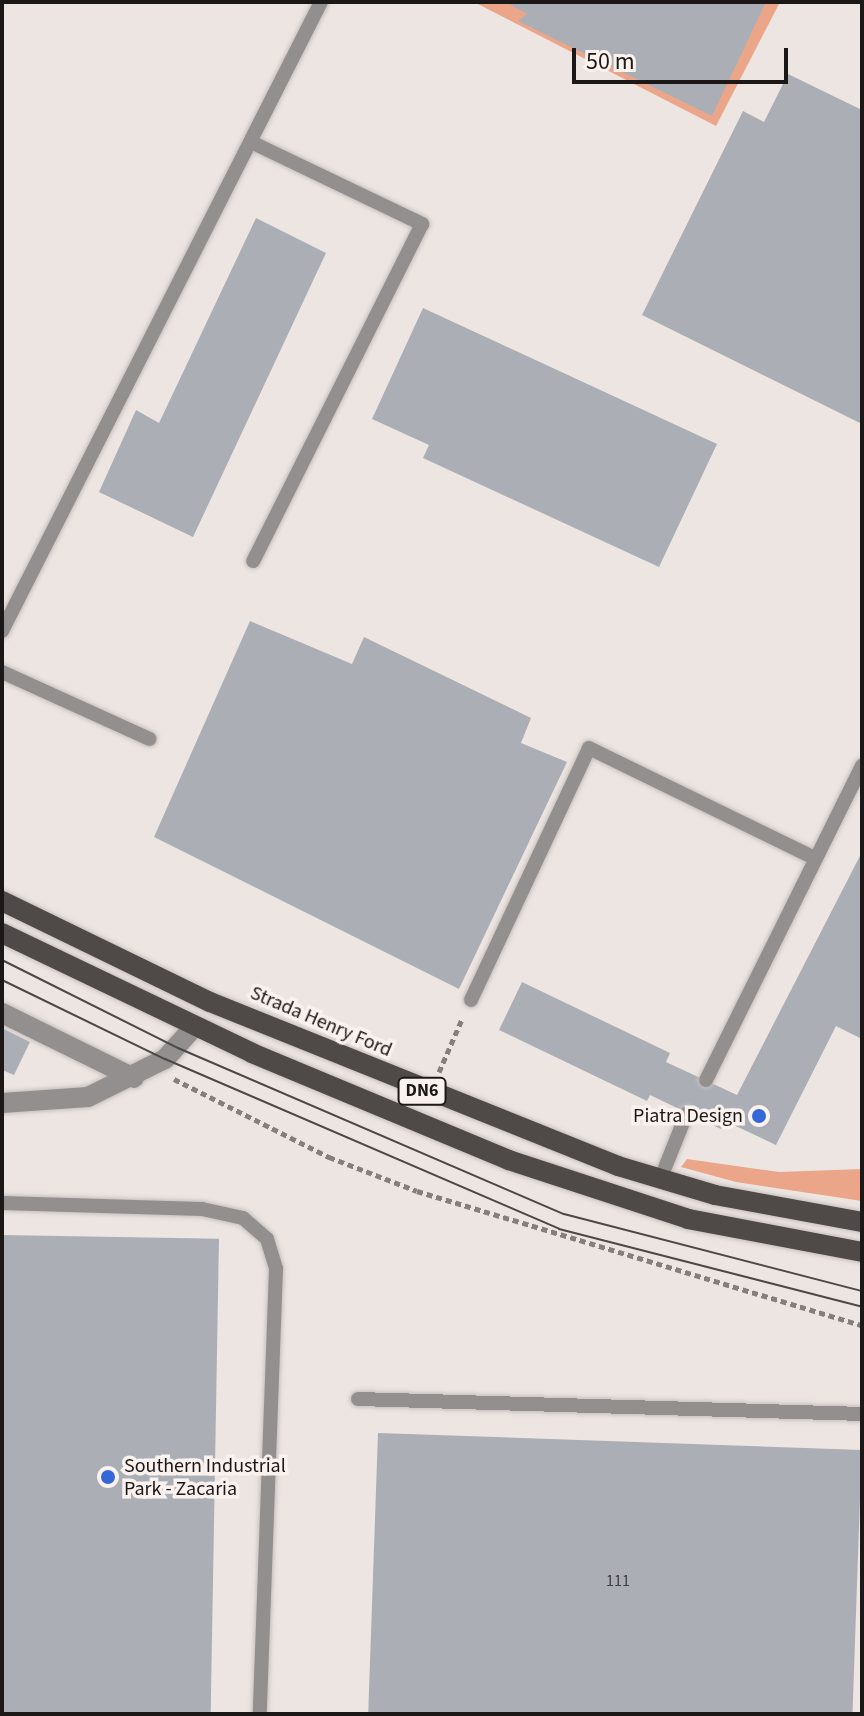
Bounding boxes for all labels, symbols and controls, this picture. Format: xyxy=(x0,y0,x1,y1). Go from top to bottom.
scale bar xyxy=(576,32,792,82)
text: 50 m xyxy=(586,44,635,79)
street label: Strada Henry Ford xyxy=(247,981,395,1063)
road number: DN6 xyxy=(396,1077,448,1105)
place label: Piatra Design xyxy=(633,1104,743,1128)
marker: Piatra Design xyxy=(750,1107,768,1125)
place label: Southern Industrial Park - Zacaria xyxy=(124,1454,286,1501)
marker: Southern Industrial Park - Zacaria xyxy=(99,1468,117,1486)
house number: 111 xyxy=(606,1571,630,1591)

